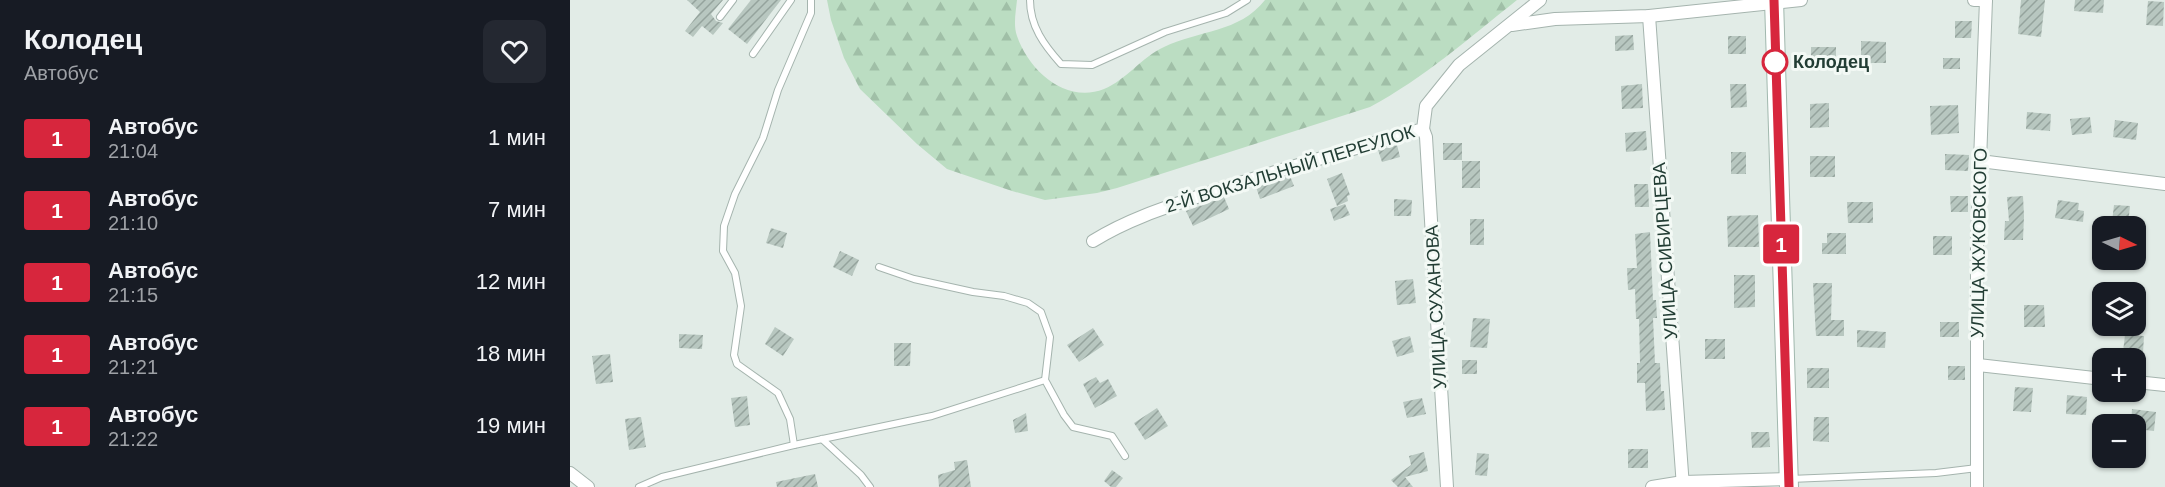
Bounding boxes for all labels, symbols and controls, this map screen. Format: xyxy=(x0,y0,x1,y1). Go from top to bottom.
button: heart xyxy=(483,20,546,83)
text: Колодец xyxy=(24,24,142,55)
marker: Колодец xyxy=(1762,49,1788,75)
place label: Колодец xyxy=(1793,52,1869,72)
text: Автобус xyxy=(24,62,98,84)
text: Автобус xyxy=(108,114,198,139)
street label: 2-Й ВОКЗАЛЬНЫЙ ПЕРЕУЛОК xyxy=(1163,120,1417,216)
text: 1 мин xyxy=(488,125,546,150)
text: 1 xyxy=(51,127,63,150)
text: 21:04 xyxy=(108,140,158,162)
street label: УЛИЦА ЖУКОВСКОГО xyxy=(1967,148,1991,338)
street label: УЛИЦА СИБИРЦЕВА xyxy=(1649,162,1681,340)
text: Автобус xyxy=(108,186,198,211)
text: 7 мин xyxy=(488,197,546,222)
text: 1 xyxy=(51,199,63,222)
text: 21:10 xyxy=(108,212,158,234)
north arrow xyxy=(2092,216,2146,270)
map controls xyxy=(2092,216,2146,468)
line badge: 1 xyxy=(1762,224,1800,264)
street label: УЛИЦА СУХАНОВА xyxy=(1422,225,1450,389)
text: 1 xyxy=(1775,233,1787,256)
text: Автобус xyxy=(108,258,198,283)
text: 12 мин xyxy=(476,269,546,294)
text: 1 xyxy=(51,271,63,294)
button: layers xyxy=(2092,282,2146,336)
text: 21:15 xyxy=(108,284,158,306)
text: Автобус xyxy=(108,330,198,355)
text: 18 мин xyxy=(476,341,546,366)
text: 1 xyxy=(51,343,63,366)
button: + xyxy=(2092,348,2146,402)
text: 21:21 xyxy=(108,356,158,378)
text: Автобус xyxy=(108,402,198,427)
text: 19 мин xyxy=(476,413,546,438)
button: − xyxy=(2092,414,2146,468)
text: 1 xyxy=(51,415,63,438)
text: 21:22 xyxy=(108,428,158,450)

